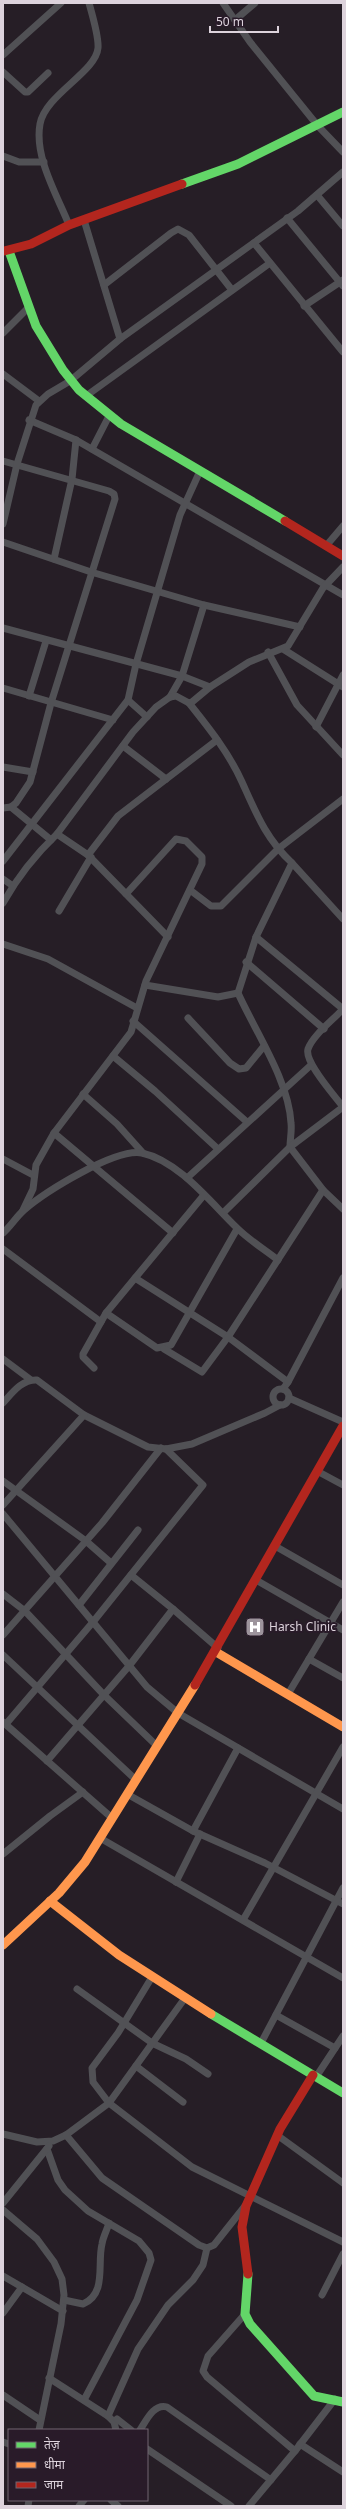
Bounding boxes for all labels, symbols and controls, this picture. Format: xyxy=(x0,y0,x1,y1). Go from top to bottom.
scale bar xyxy=(210,8,278,34)
text: 50 m xyxy=(216,13,244,30)
hospital icon: Harsh Clinic xyxy=(244,1616,266,1638)
place label: Harsh Clinic xyxy=(269,1618,336,1635)
legend xyxy=(8,2429,148,2501)
text: तेज़ xyxy=(44,2436,61,2453)
text: धीमा xyxy=(44,2456,66,2473)
text: जाम xyxy=(44,2476,64,2493)

